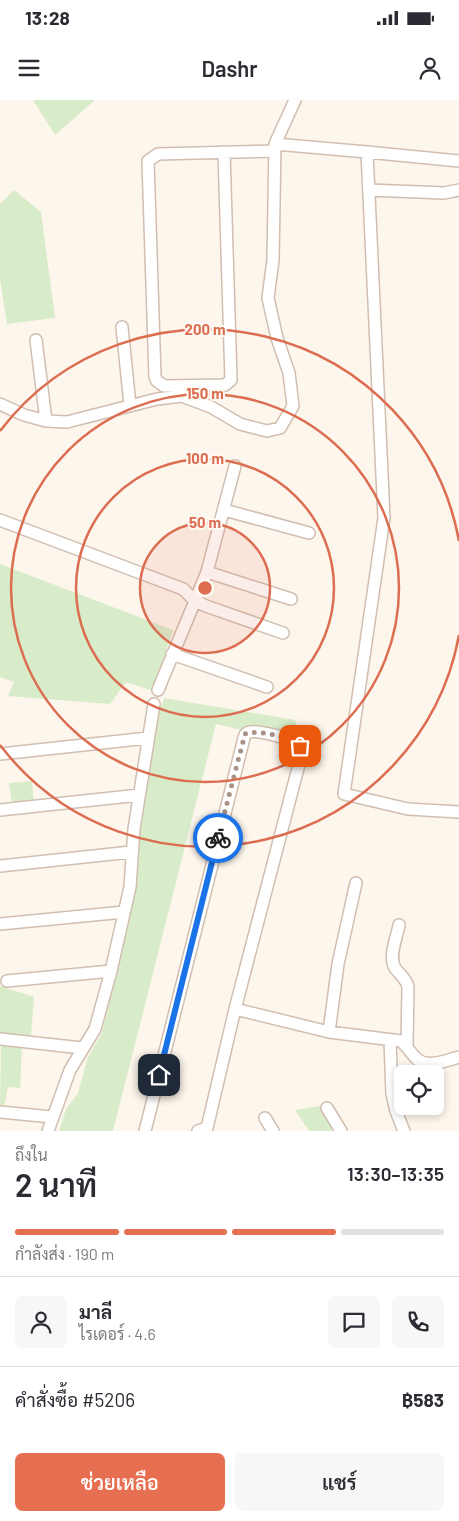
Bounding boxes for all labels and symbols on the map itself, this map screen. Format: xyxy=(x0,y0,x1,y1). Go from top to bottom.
text: 200 m xyxy=(184,320,226,338)
text: 150 m xyxy=(186,384,224,402)
text: 100 m xyxy=(186,449,224,467)
text: 50 m xyxy=(189,513,221,531)
centre of rings xyxy=(196,579,214,597)
pin xyxy=(279,725,321,767)
courier xyxy=(193,813,243,863)
pin xyxy=(138,1054,180,1096)

